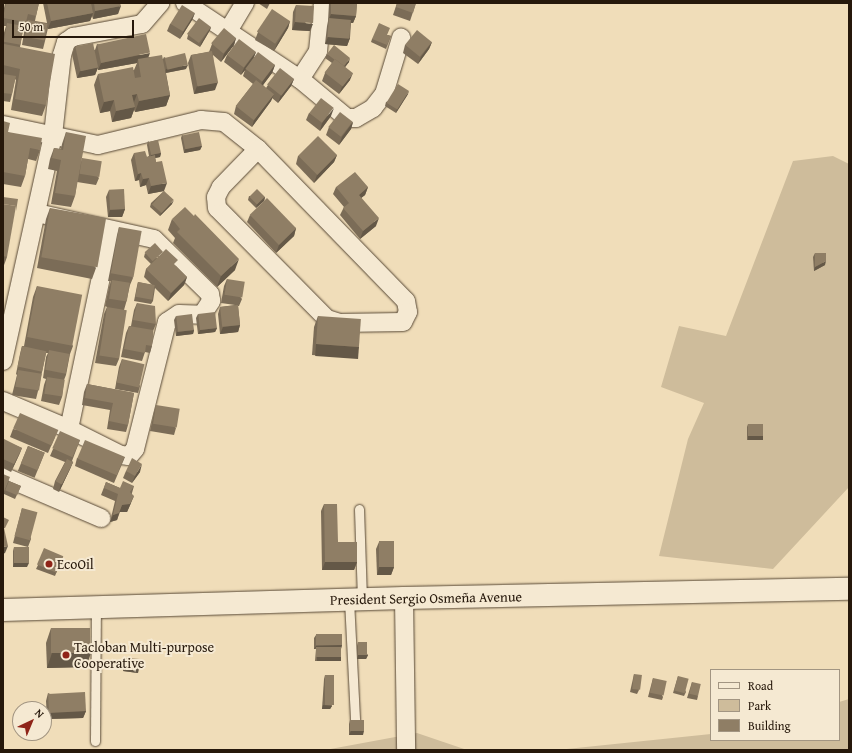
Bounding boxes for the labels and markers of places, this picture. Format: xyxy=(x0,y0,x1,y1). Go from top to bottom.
place label: EcoOil xyxy=(57,556,94,572)
marker: EcoOil xyxy=(44,559,54,569)
place label: Tacloban Multi-purpose Cooperative xyxy=(74,639,214,672)
marker: Tacloban Multi-purpose Cooperative xyxy=(61,650,71,660)

